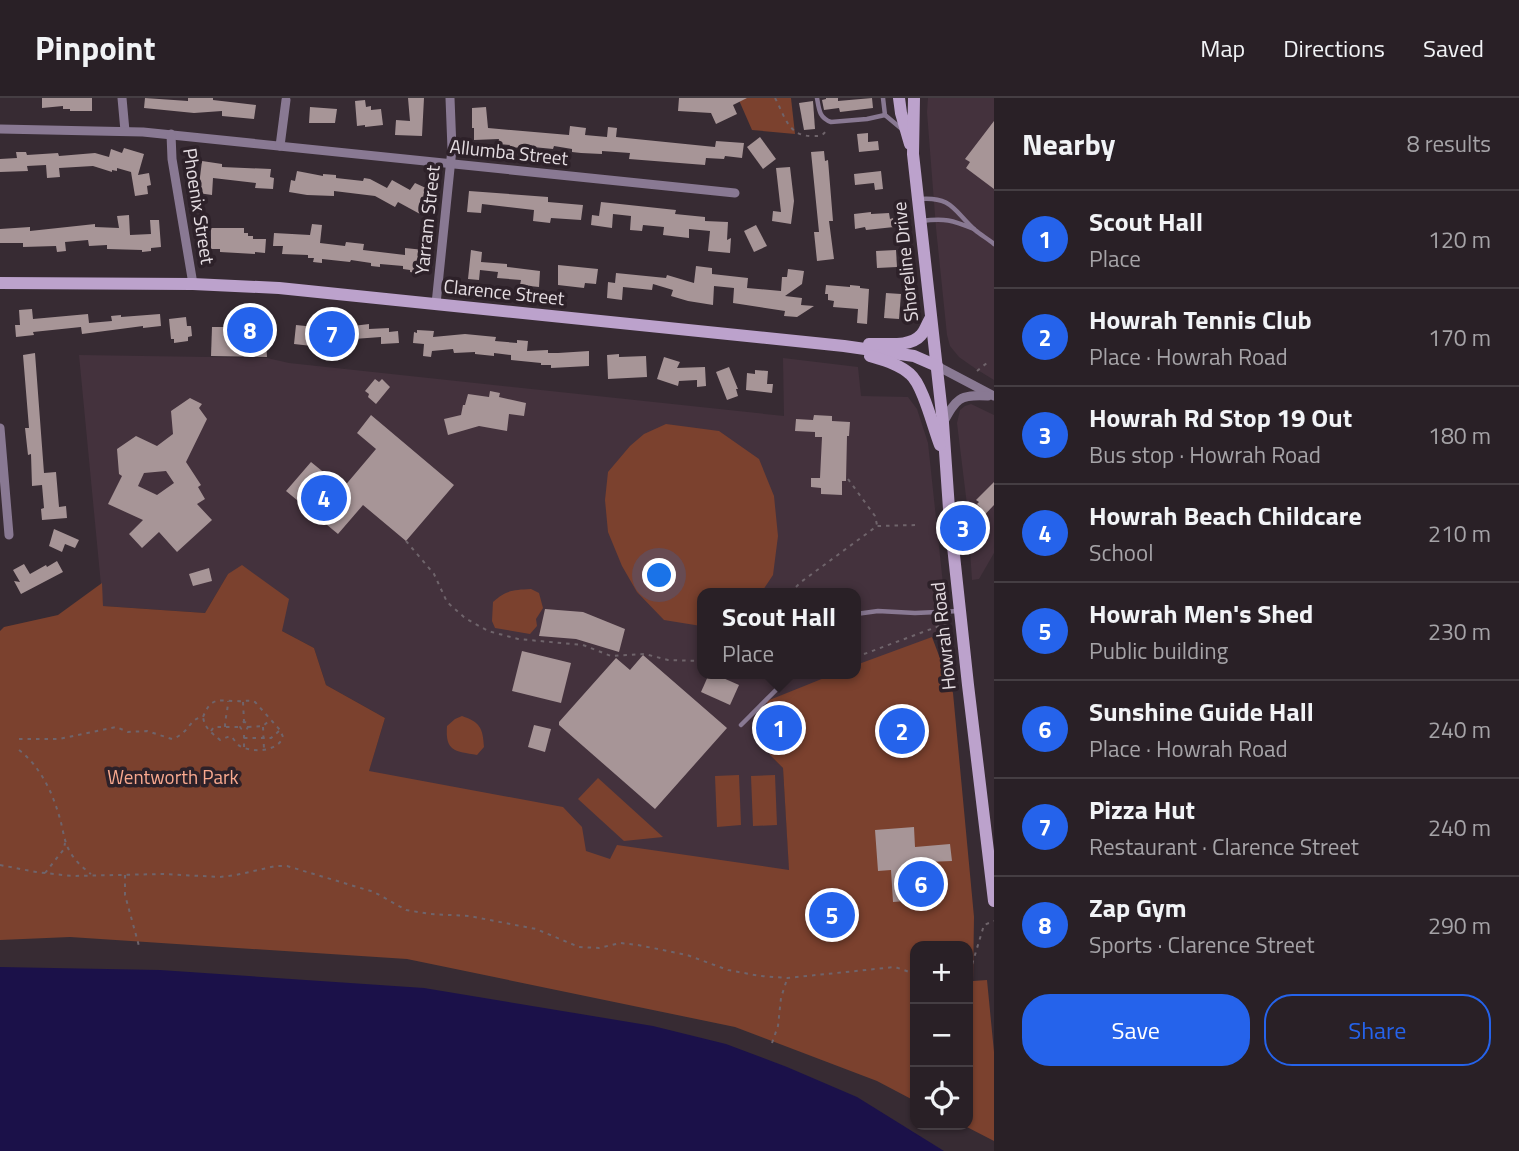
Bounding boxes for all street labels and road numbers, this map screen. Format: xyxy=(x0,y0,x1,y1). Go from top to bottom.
street label: Allumba Street xyxy=(448,131,570,172)
street label: Phoenix Street xyxy=(176,146,223,266)
street label: Yarram Street xyxy=(406,163,447,276)
street label: Shoreline Drive xyxy=(884,201,925,324)
street label: Clarence Street xyxy=(442,271,566,312)
street label: Howrah Road xyxy=(922,580,963,692)

